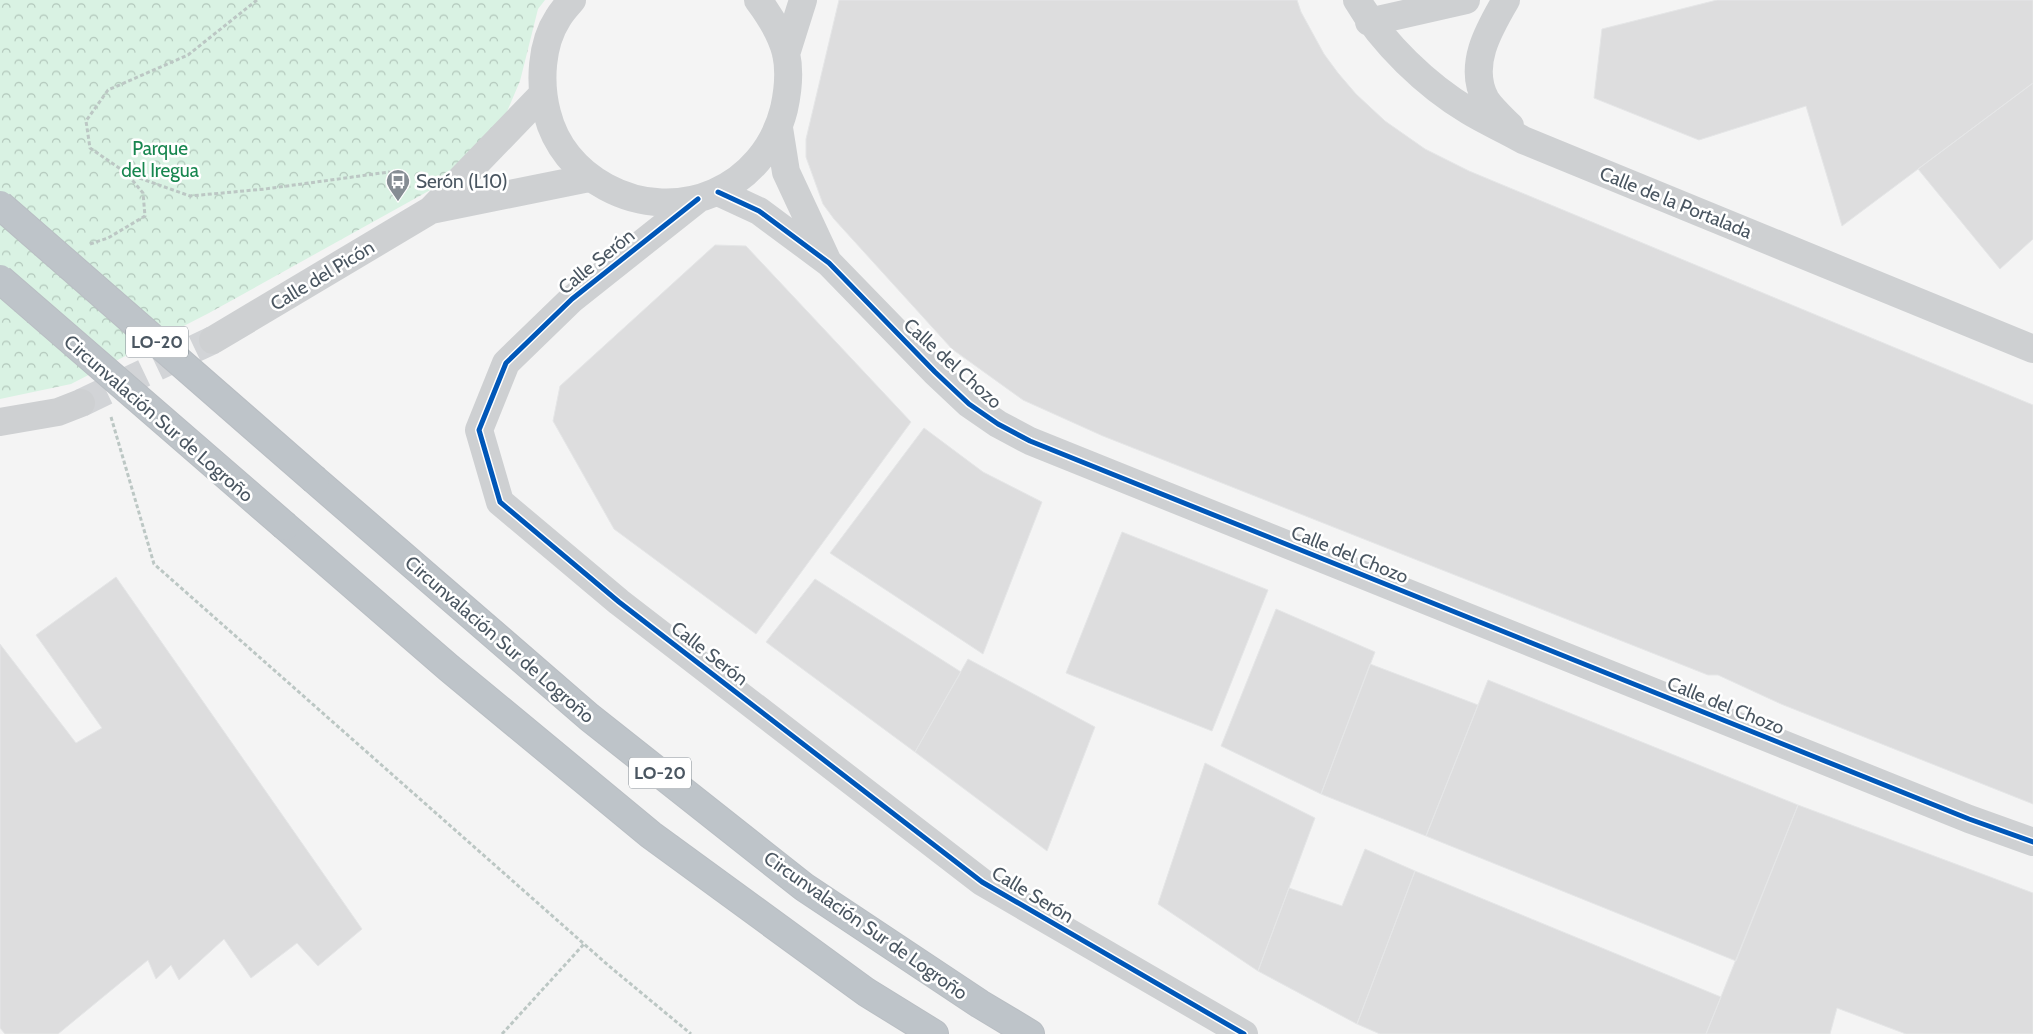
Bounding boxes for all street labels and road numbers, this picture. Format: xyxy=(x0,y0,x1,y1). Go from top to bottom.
street label: Calle de la Portalada xyxy=(1596,161,1755,243)
street label: Calle Serón xyxy=(554,224,639,299)
street label: Calle del Picón xyxy=(266,235,378,315)
street label: Calle del Chozo xyxy=(899,313,1007,413)
road number: LO-20 xyxy=(126,327,188,358)
street label: Circunvalación Sur de Logroño xyxy=(59,330,258,507)
street label: Calle del Chozo xyxy=(1288,521,1412,588)
street label: Circunvalación Sur de Logroño xyxy=(400,551,599,728)
street label: Calle Serón xyxy=(667,616,753,691)
street label: Calle del Chozo xyxy=(1664,672,1788,739)
road number: LO-20 xyxy=(629,758,691,788)
street label: Circunvalación Sur de Logroño xyxy=(759,846,972,1005)
street label: Calle Serón xyxy=(988,861,1078,928)

